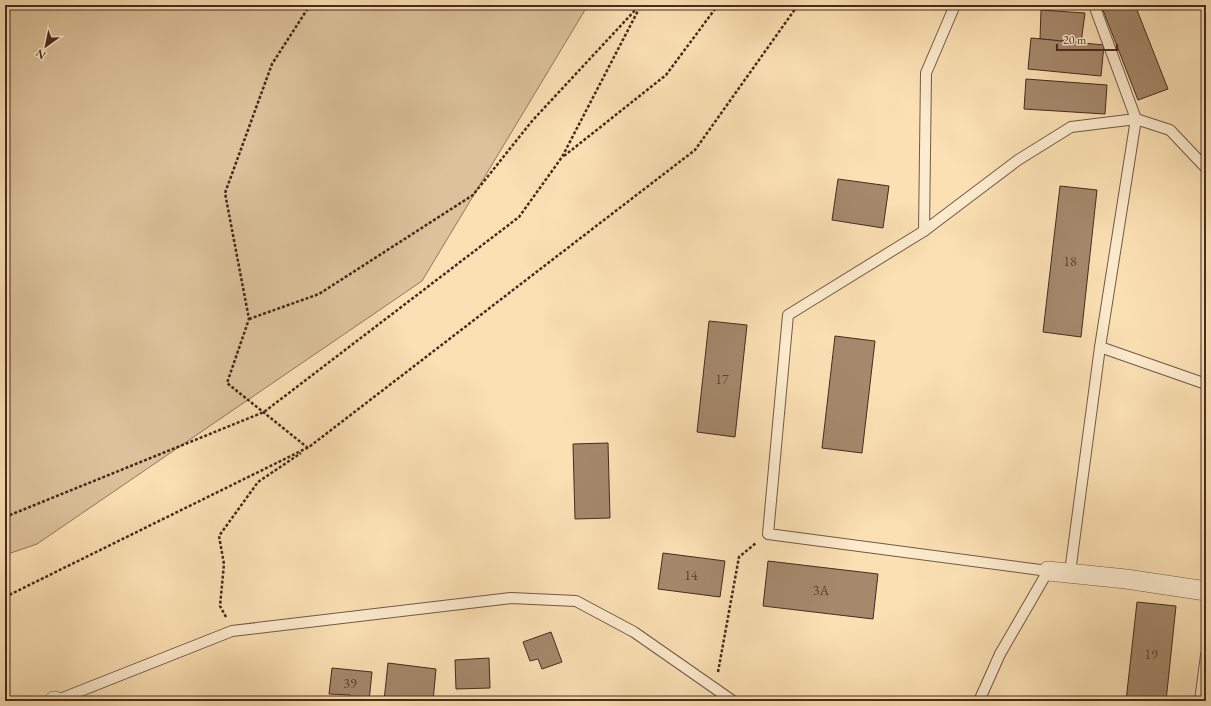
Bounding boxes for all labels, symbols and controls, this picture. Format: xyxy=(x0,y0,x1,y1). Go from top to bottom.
north arrow xyxy=(26,26,66,66)
scale bar xyxy=(1057,26,1117,52)
text: 20 m xyxy=(1063,32,1087,48)
text: N xyxy=(33,46,48,63)
house number: 18 xyxy=(1063,252,1077,270)
house number: 17 xyxy=(715,370,729,388)
house number: 14 xyxy=(684,566,698,584)
house number: 3А xyxy=(813,581,830,599)
house number: 19 xyxy=(1144,645,1158,663)
house number: 39 xyxy=(343,674,357,692)

